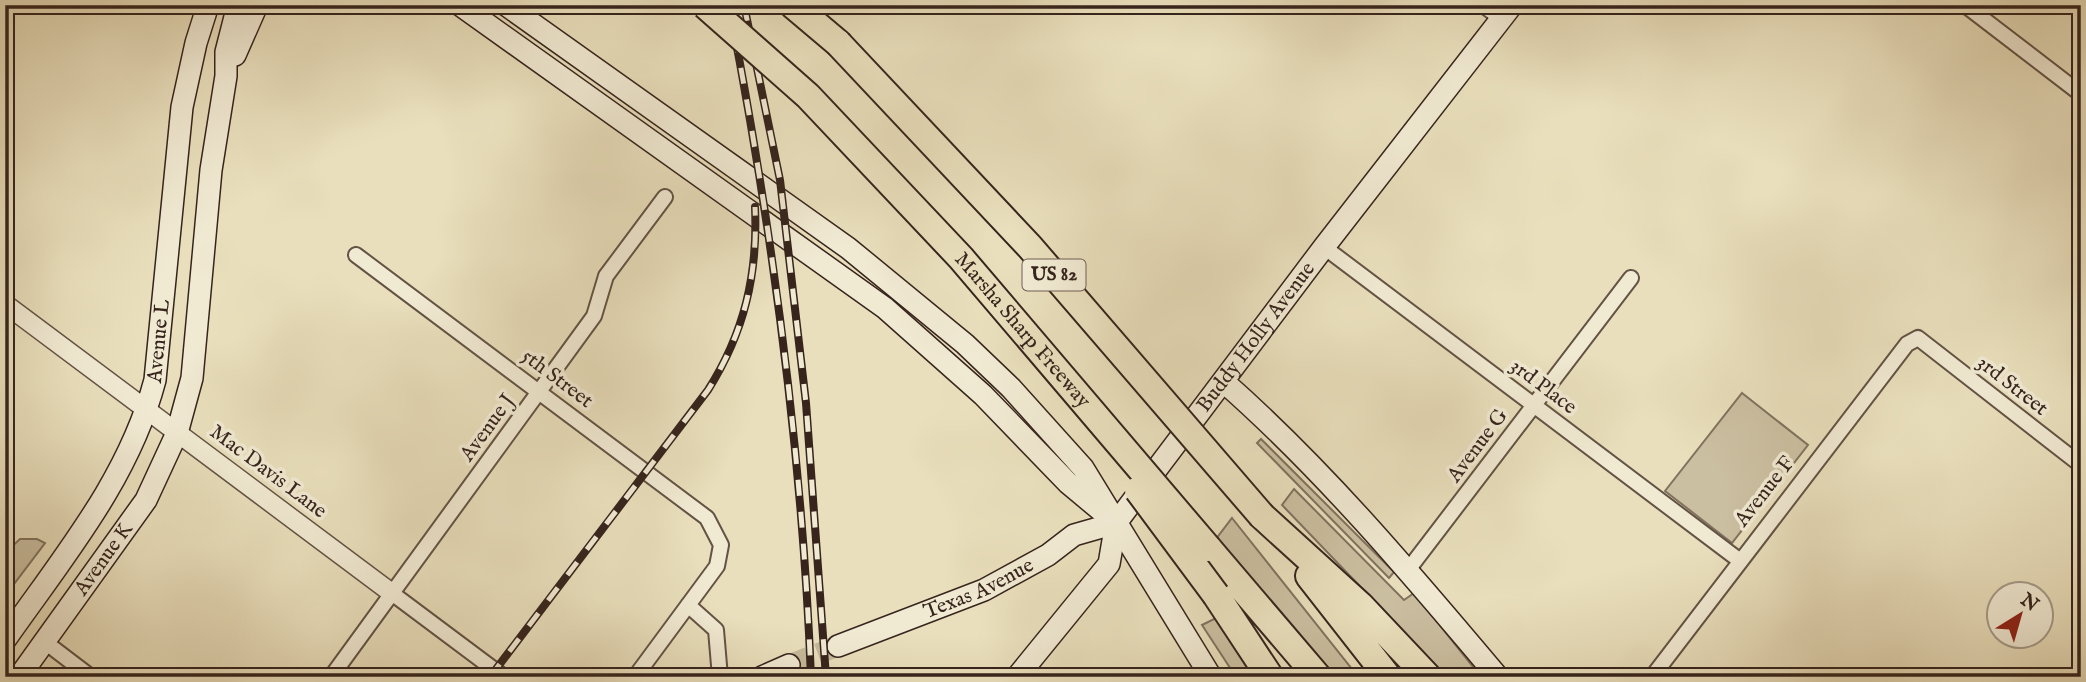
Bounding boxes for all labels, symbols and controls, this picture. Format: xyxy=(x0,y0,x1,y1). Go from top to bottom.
street label: Marsha Sharp Freeway xyxy=(948,247,1097,414)
street label: Buddy Holly Avenue xyxy=(1191,256,1322,418)
road number: US 82 xyxy=(1023,260,1086,290)
street label: Avenue L xyxy=(141,298,176,385)
street label: 5th Street xyxy=(516,343,598,415)
street label: 3rd Street xyxy=(1971,350,2053,422)
street label: 3rd Place xyxy=(1504,353,1582,421)
street label: Avenue J xyxy=(454,388,522,468)
street label: Avenue G xyxy=(1441,404,1515,489)
street label: Mac Davis Lane xyxy=(204,419,332,525)
street label: Avenue F xyxy=(1728,451,1801,533)
street label: Avenue K xyxy=(67,517,139,602)
street label: Texas Avenue xyxy=(920,552,1039,625)
north arrow xyxy=(1984,580,2054,650)
text: N xyxy=(2014,588,2043,618)

